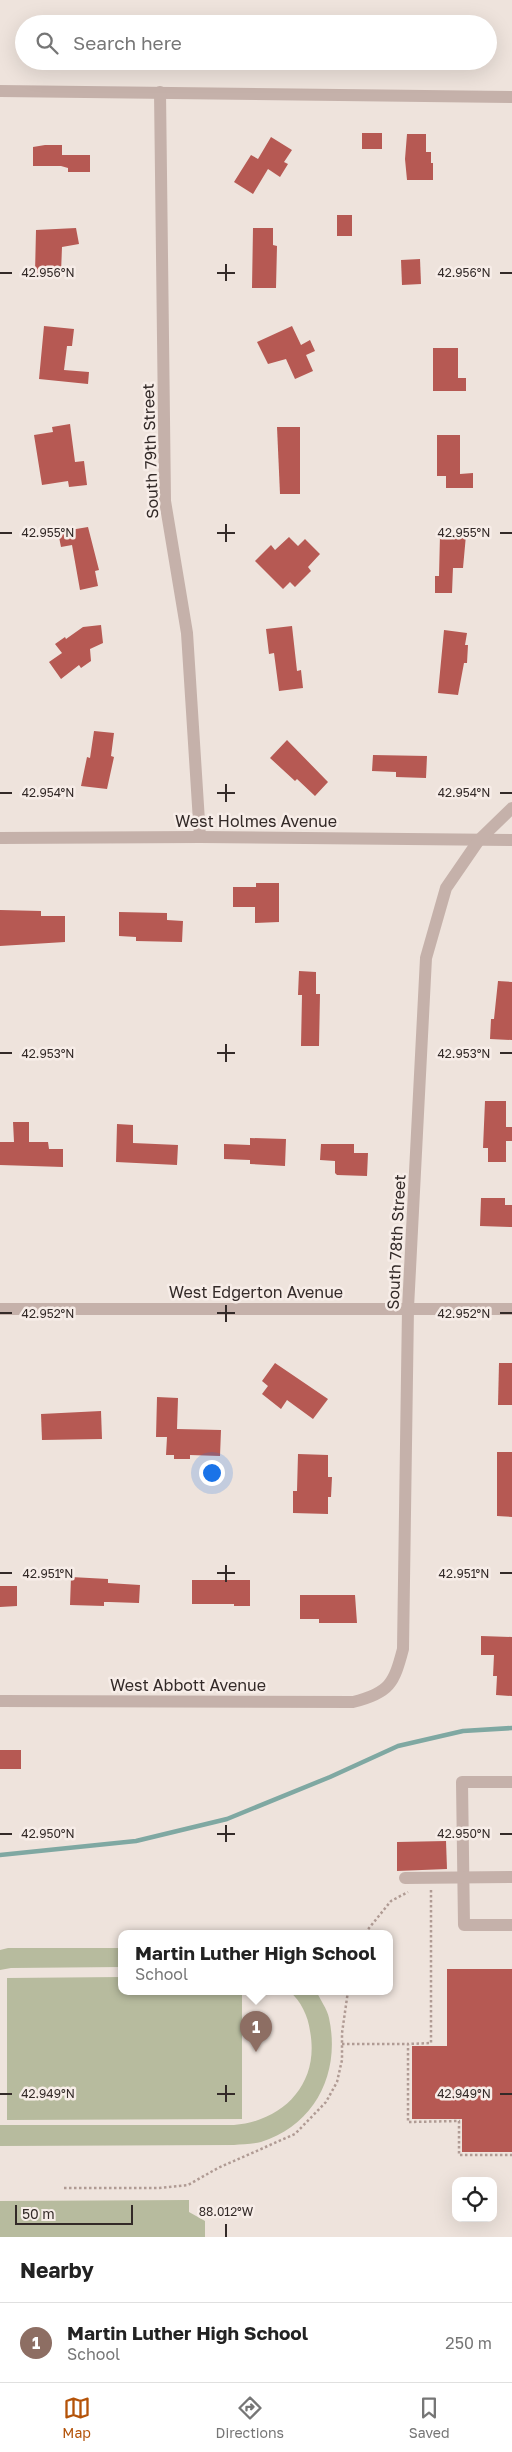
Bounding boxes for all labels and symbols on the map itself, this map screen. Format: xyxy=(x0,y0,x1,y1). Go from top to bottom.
text: 42.956°N xyxy=(21,265,75,280)
text: 42.956°N xyxy=(437,265,491,280)
street label: South 79th Street xyxy=(138,383,162,519)
text: 42.955°N xyxy=(22,525,74,540)
text: 42.955°N xyxy=(438,525,490,540)
text: 42.954°N xyxy=(22,785,74,800)
text: 42.954°N xyxy=(438,785,490,800)
street label: West Holmes Avenue xyxy=(175,811,337,831)
text: 42.953°N xyxy=(22,1046,74,1061)
text: 42.953°N xyxy=(438,1046,490,1061)
street label: South 78th Street xyxy=(382,1174,410,1310)
street label: West Edgerton Avenue xyxy=(169,1282,343,1302)
text: 42.952°N xyxy=(22,1306,74,1321)
text: 42.952°N xyxy=(438,1306,490,1321)
your location xyxy=(199,1460,225,1486)
text: 42.951°N xyxy=(23,1566,73,1581)
text: 42.951°N xyxy=(439,1566,489,1581)
street label: West Abbott Avenue xyxy=(110,1675,266,1695)
text: 42.950°N xyxy=(21,1826,75,1841)
text: 42.950°N xyxy=(437,1826,491,1841)
pin: 1 xyxy=(240,2011,272,2052)
text: 42.949°N xyxy=(21,2086,75,2101)
text: 42.949°N xyxy=(437,2086,491,2101)
scale bar xyxy=(15,2202,132,2225)
text: 88.012°W xyxy=(199,2204,254,2219)

